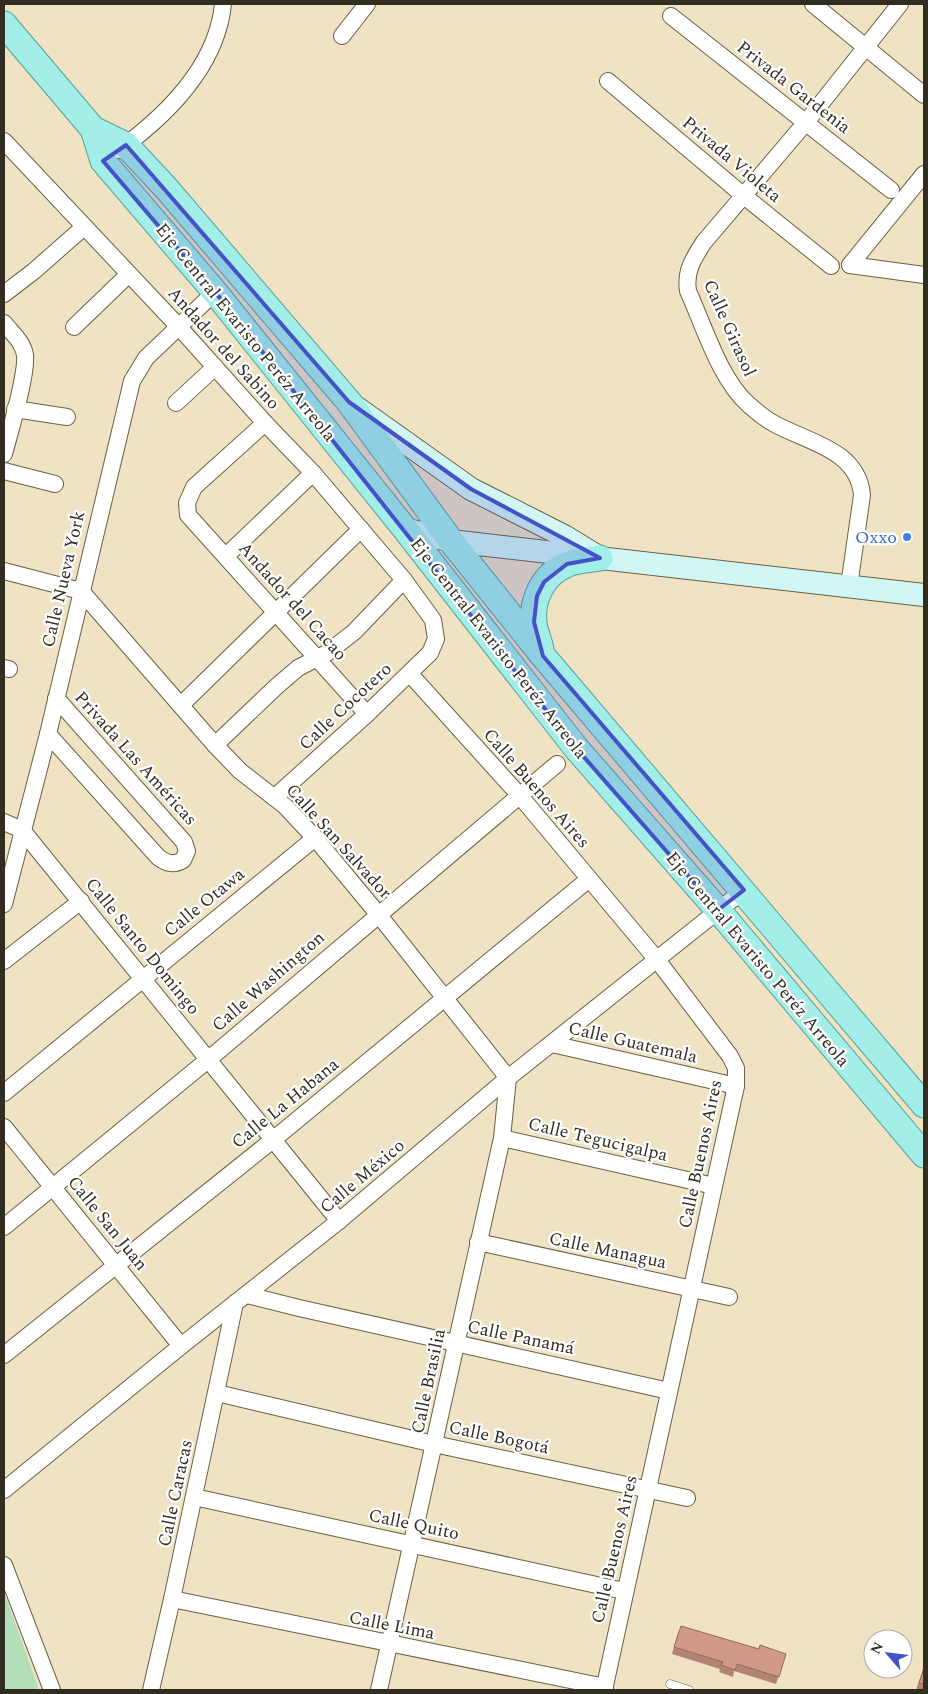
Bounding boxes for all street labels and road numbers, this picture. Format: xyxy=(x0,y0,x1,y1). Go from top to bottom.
street label: Privada Gardenia xyxy=(731,34,857,141)
street label: Privada Violeta xyxy=(676,110,788,209)
street label: Eje Central Evaristo Peréz Arreola xyxy=(149,217,343,448)
street label: Calle Girasol xyxy=(696,275,763,381)
street label: Andador del Sabino xyxy=(161,281,286,416)
street label: Calle Nueva York xyxy=(35,508,92,650)
street label: Eje Central Evaristo Peréz Arreola xyxy=(403,532,594,765)
street label: Andador del Cacao xyxy=(232,536,353,667)
street label: Calle Cocotero xyxy=(293,656,398,757)
street label: Privada Las Américas xyxy=(68,685,204,832)
street label: Calle Buenos Aires xyxy=(477,722,597,854)
street label: Calle San Salvador xyxy=(279,777,398,905)
street label: Eje Central Evaristo Peréz Arreola xyxy=(659,845,856,1073)
street label: Calle Otawa xyxy=(158,861,251,944)
street label: Calle Santo Domingo xyxy=(79,872,207,1021)
street label: Calle Washington xyxy=(206,925,331,1038)
street label: Calle Guatemala xyxy=(566,1015,700,1070)
street label: Calle La Habana xyxy=(226,1051,345,1155)
street label: Calle Buenos Aires xyxy=(672,1077,729,1231)
street label: Calle Tegucigalpa xyxy=(525,1110,671,1169)
street label: Calle México xyxy=(314,1133,411,1220)
street label: Calle San Juan xyxy=(61,1170,154,1277)
street label: Calle Managua xyxy=(547,1225,669,1276)
street label: Calle Panamá xyxy=(465,1313,577,1362)
street label: Calle Brasilia xyxy=(404,1326,453,1436)
street label: Calle Bogotá xyxy=(446,1414,552,1461)
street label: Calle Caracas xyxy=(151,1437,200,1549)
street label: Calle Buenos Aires xyxy=(584,1472,645,1626)
street label: Calle Quito xyxy=(366,1502,462,1547)
street label: Calle Lima xyxy=(347,1604,437,1647)

